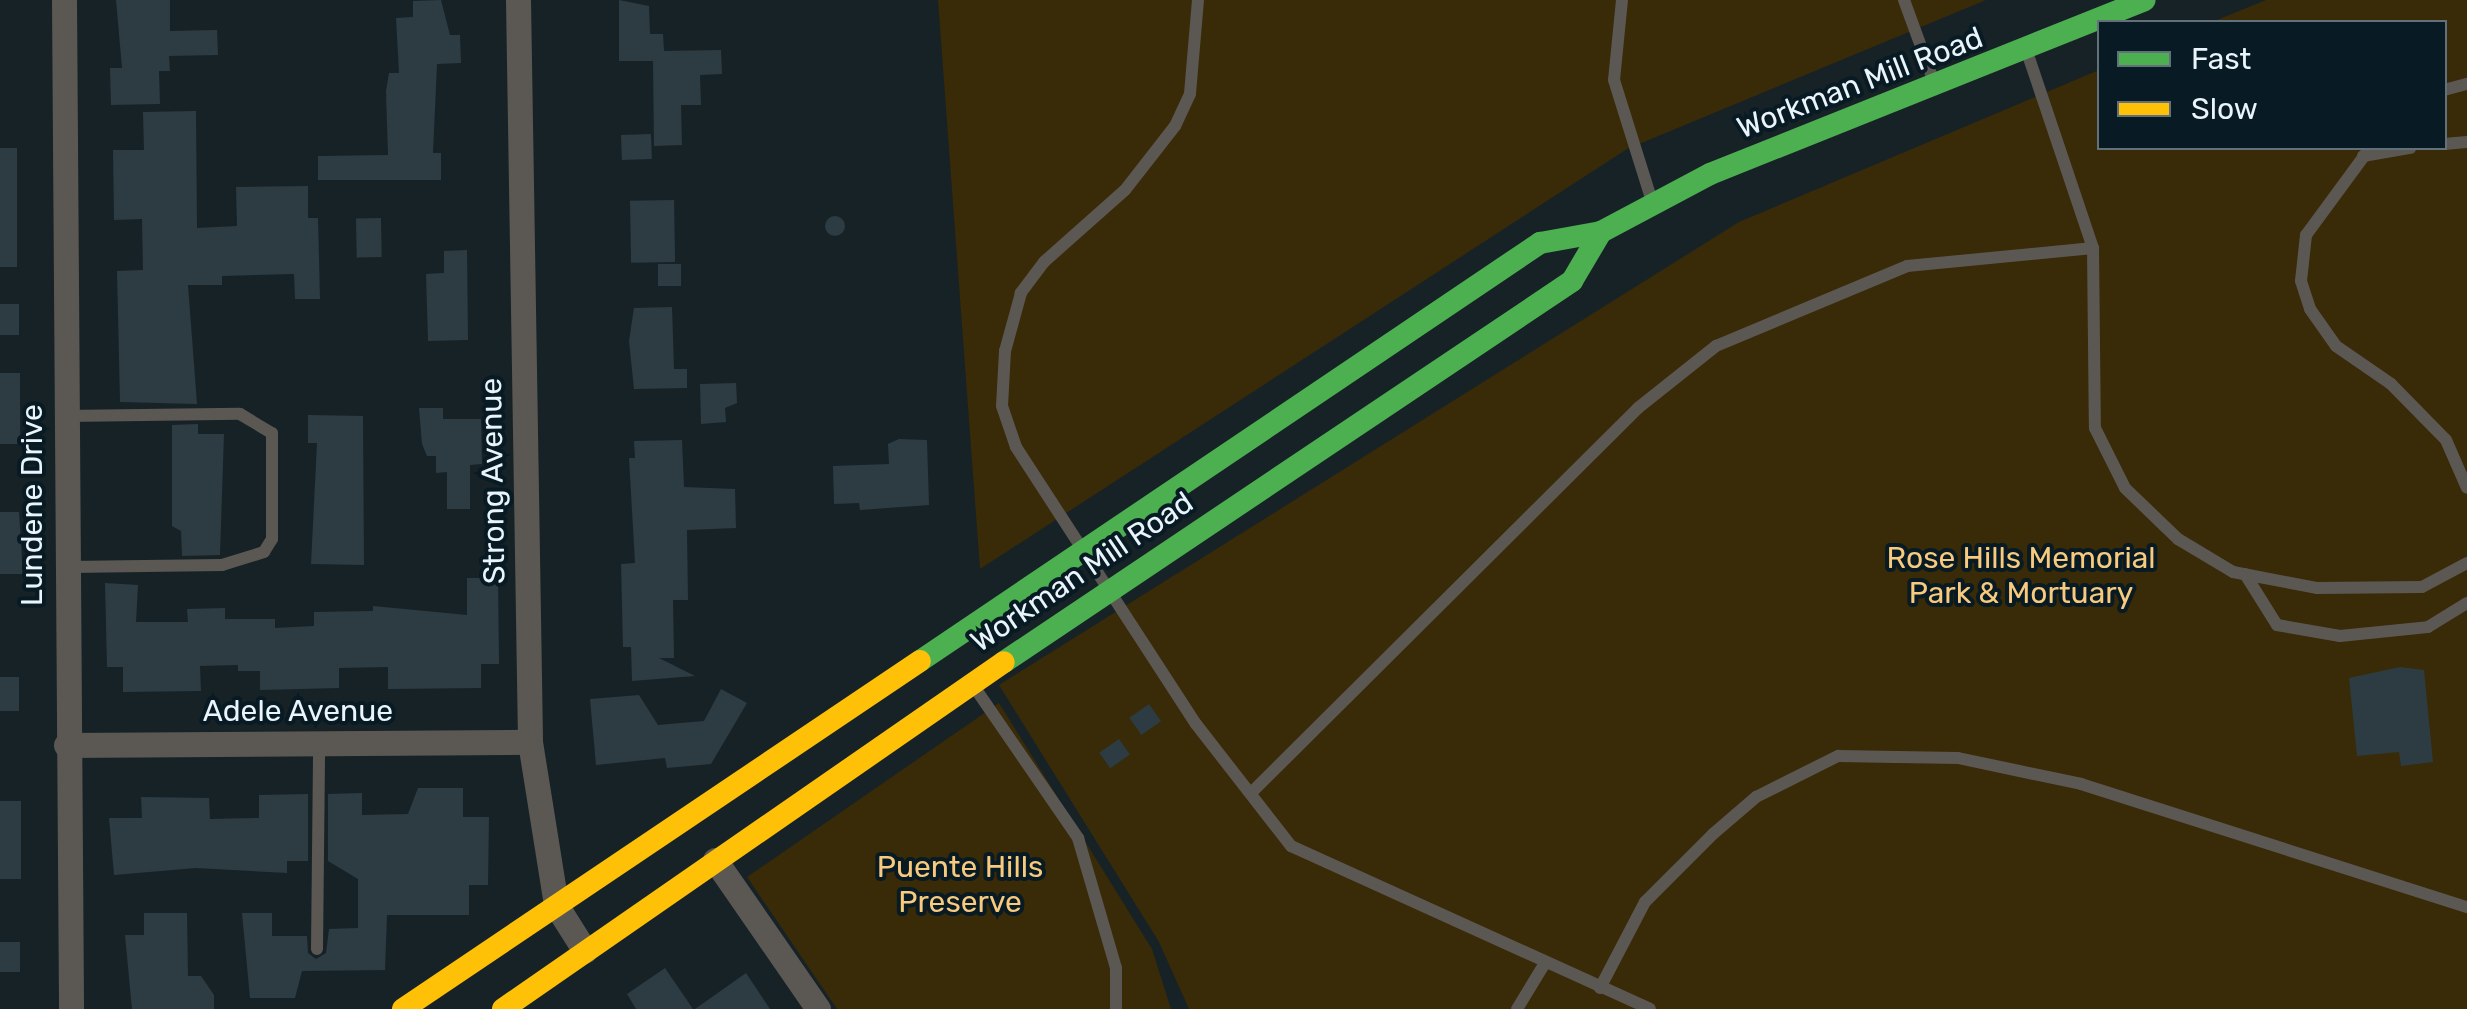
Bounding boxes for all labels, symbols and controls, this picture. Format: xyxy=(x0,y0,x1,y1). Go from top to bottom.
street label: Workman Mill Road xyxy=(1732,20,1988,146)
legend xyxy=(2097,20,2447,150)
text: Fast xyxy=(2191,41,2251,77)
text: Slow xyxy=(2191,91,2258,127)
street label: Strong Avenue xyxy=(473,377,513,585)
street label: Lundene Drive xyxy=(14,404,50,606)
street label: Workman Mill Road xyxy=(964,484,1200,660)
park label: Rose Hills Memorial Park & Mortuary xyxy=(1886,540,2156,610)
street label: Adele Avenue xyxy=(202,693,394,729)
park label: Puente Hills Preserve xyxy=(877,849,1043,920)

